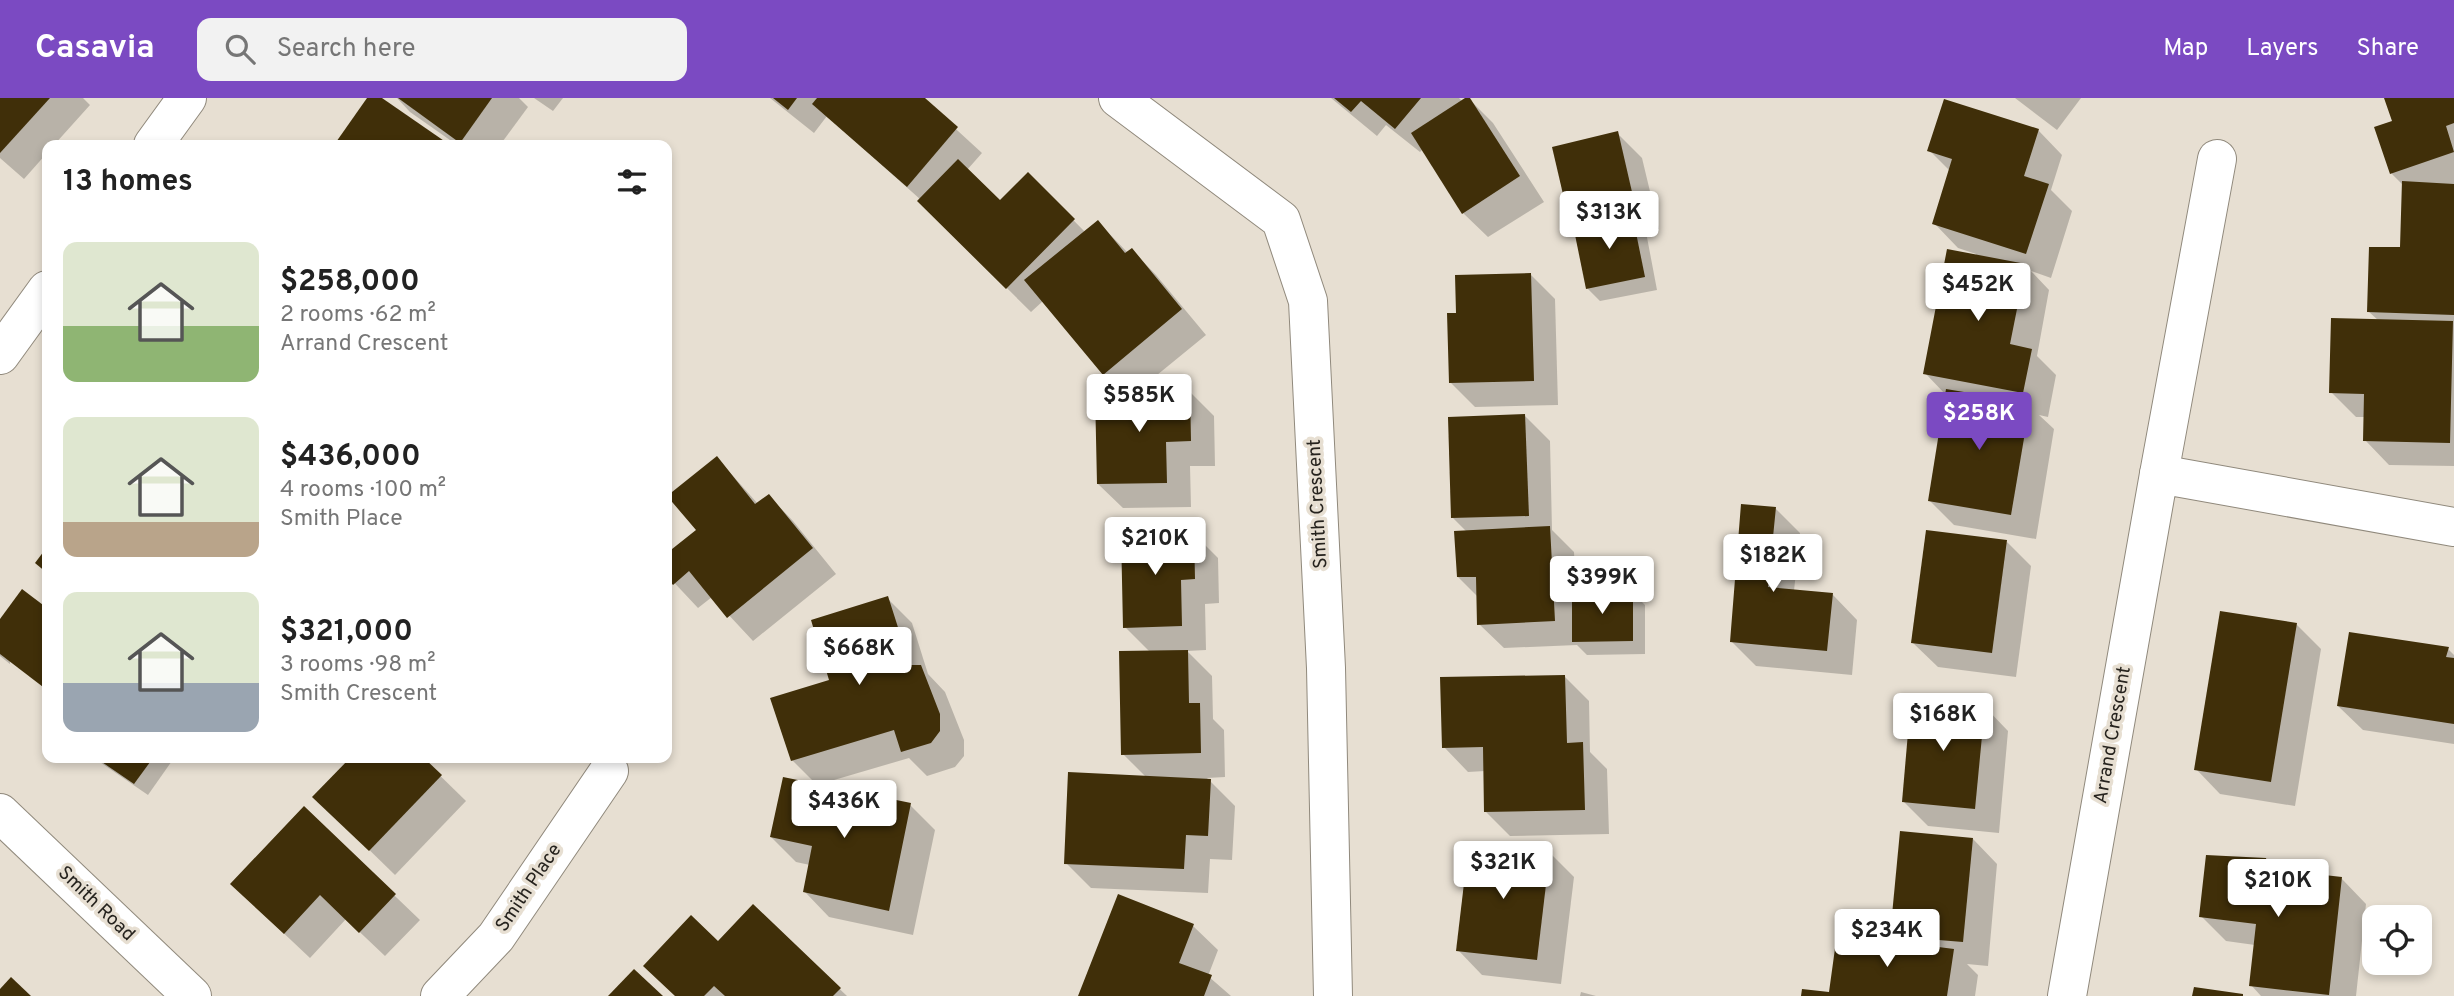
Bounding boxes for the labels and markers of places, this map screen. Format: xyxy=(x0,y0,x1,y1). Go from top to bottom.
pin: $313K xyxy=(1560,192,1658,251)
pin: $452K xyxy=(1929,264,2027,323)
pin: $585K xyxy=(1090,374,1188,434)
pin: $258K xyxy=(1930,392,2028,452)
pin: $210K xyxy=(1106,518,1204,577)
pin: $182K xyxy=(1724,534,1822,594)
pin: $399K xyxy=(1553,556,1651,616)
pin: $668K xyxy=(810,628,908,687)
pin: $168K xyxy=(1894,694,1992,753)
pin: $436K xyxy=(795,780,893,840)
pin: $321K xyxy=(1454,842,1552,901)
pin: $210K xyxy=(2229,860,2327,919)
pin: $234K xyxy=(1838,910,1936,969)

